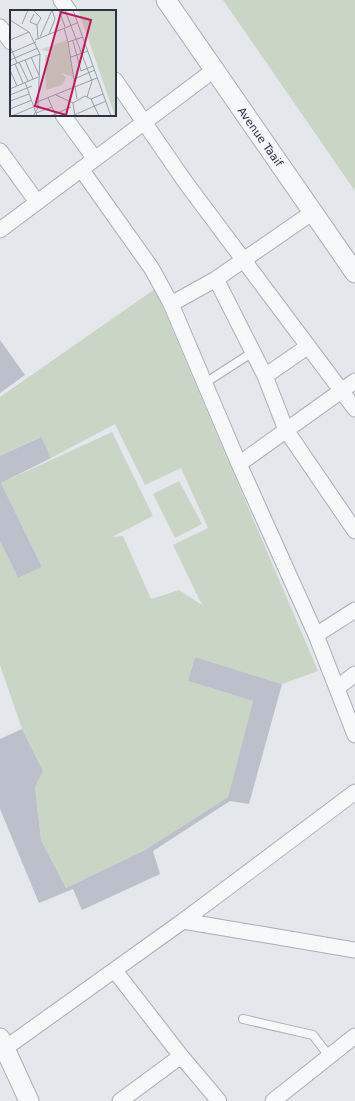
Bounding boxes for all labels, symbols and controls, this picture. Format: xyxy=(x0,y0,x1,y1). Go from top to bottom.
inset map xyxy=(10,10,116,116)
street label: Avenue Taaif xyxy=(235,105,286,170)

